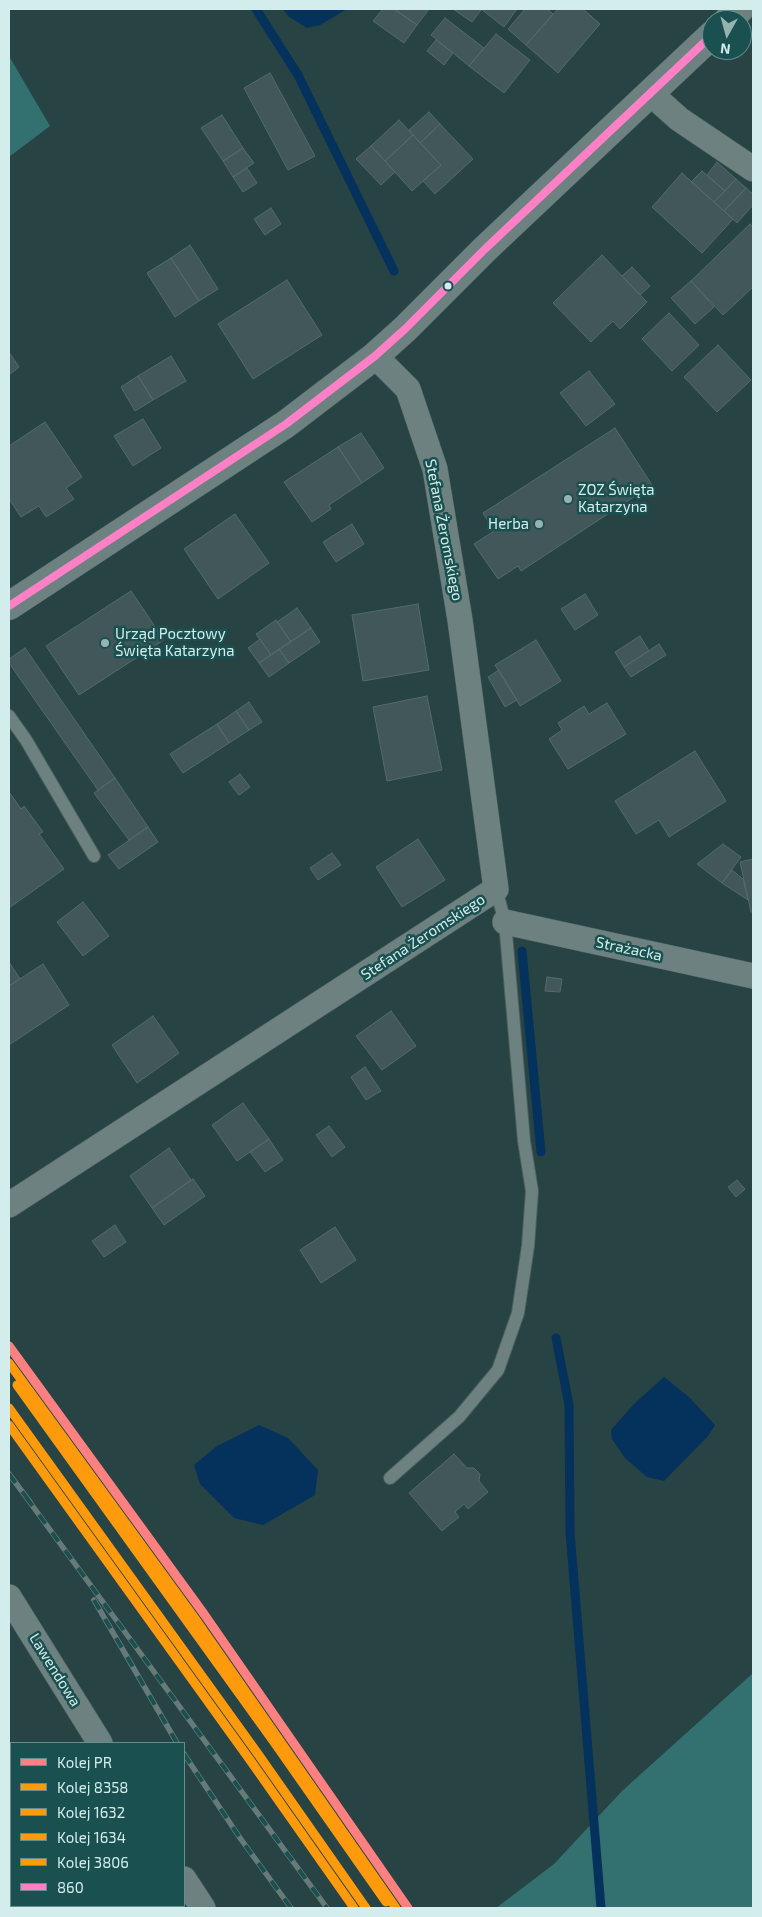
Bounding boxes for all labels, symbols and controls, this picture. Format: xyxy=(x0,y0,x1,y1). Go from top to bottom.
north arrow xyxy=(702,10,752,60)
text: N xyxy=(719,40,731,58)
unlabelled marker xyxy=(443,281,453,291)
street label: Stefana Żeromskiego xyxy=(421,458,467,602)
place label: ZOZ Święta Katarzyna xyxy=(578,481,655,516)
marker: ZOZ Święta Katarzyna xyxy=(562,493,574,505)
place label: Herba xyxy=(488,515,529,533)
marker: Herba xyxy=(533,518,545,530)
place label: Urząd Pocztowy Święta Katarzyna xyxy=(115,625,234,660)
marker: Urząd Pocztowy Święta Katarzyna xyxy=(99,637,111,649)
street label: Stefana Żeromskiego xyxy=(358,890,488,984)
street label: Strażacka xyxy=(594,933,664,965)
street label: Lawendowa xyxy=(25,1630,85,1710)
legend xyxy=(10,1742,185,1907)
text: Kolej PR xyxy=(57,1753,112,1771)
text: Kolej 8358 xyxy=(57,1778,128,1796)
text: Kolej 1632 xyxy=(57,1803,125,1821)
text: Kolej 1634 xyxy=(57,1828,126,1846)
text: Kolej 3806 xyxy=(57,1853,129,1871)
text: 860 xyxy=(57,1878,84,1896)

